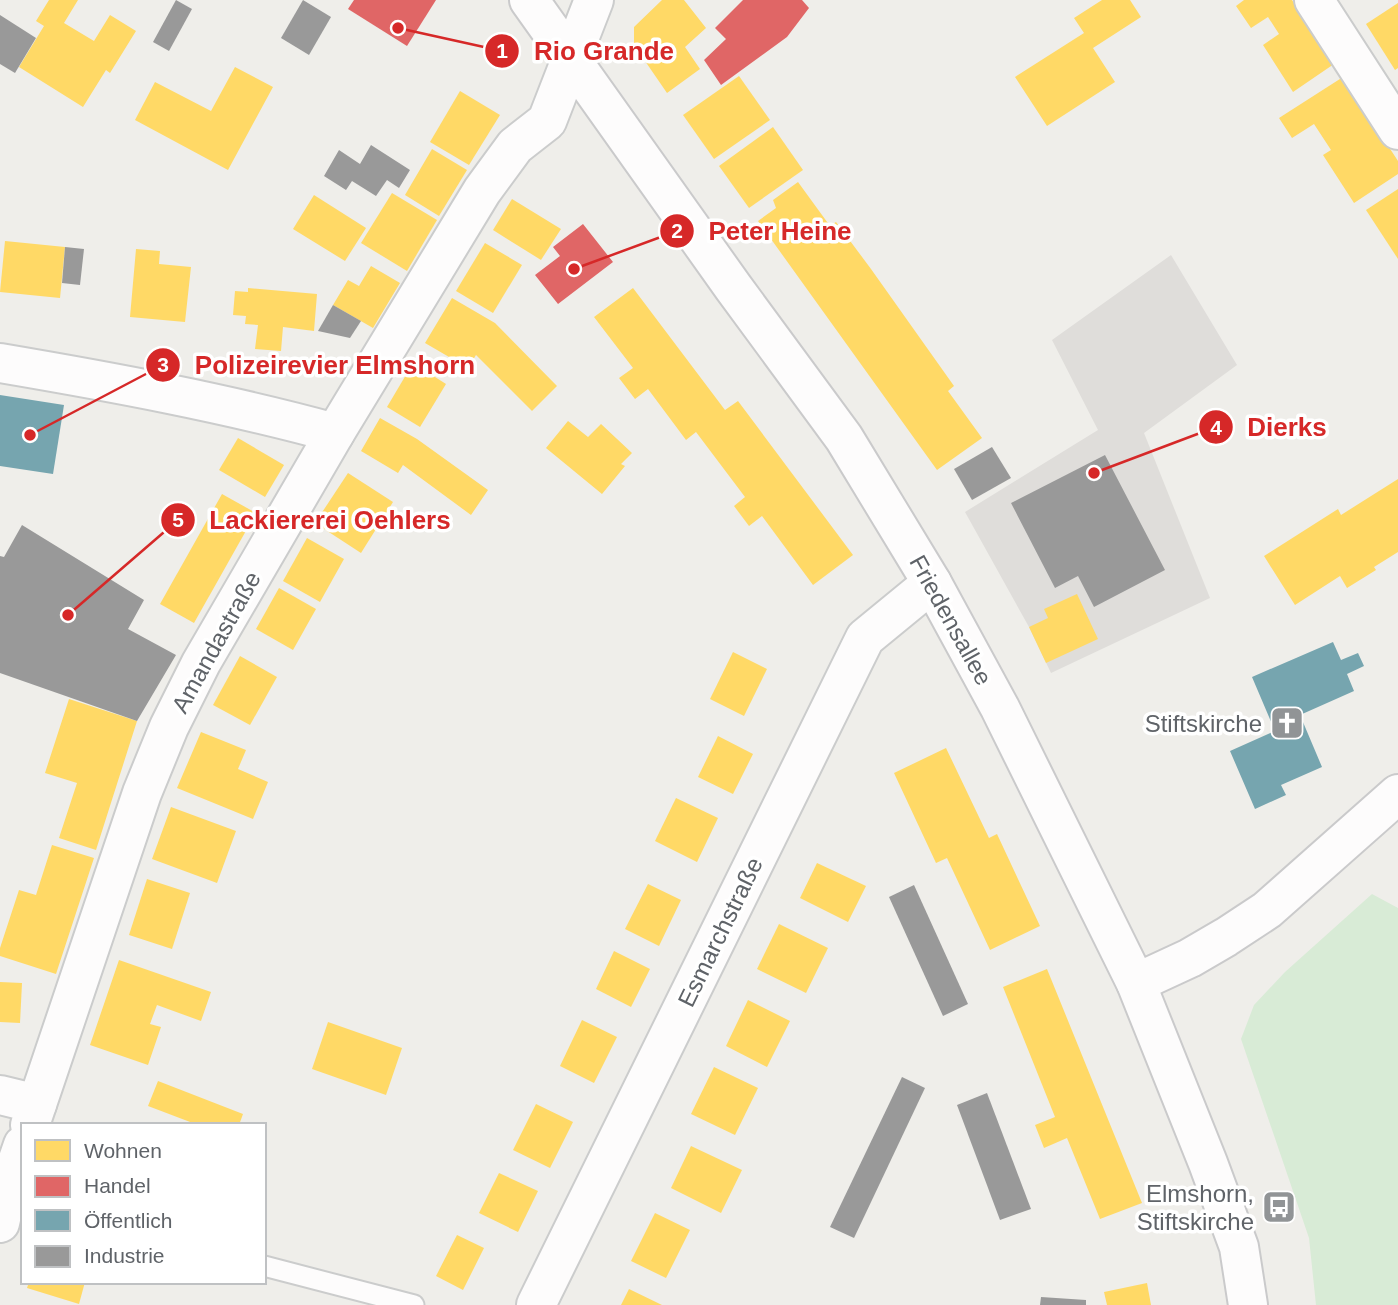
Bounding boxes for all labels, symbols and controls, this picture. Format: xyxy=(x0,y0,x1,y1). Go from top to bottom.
callout: Rio Grande xyxy=(485,27,688,74)
text: Rio Grande xyxy=(534,36,674,66)
text: 1 xyxy=(496,39,508,62)
callout: Peter Heine xyxy=(659,207,865,254)
text: Peter Heine xyxy=(708,216,852,246)
text: 2 xyxy=(671,219,683,242)
callout: Polizeirevier Elmshorn xyxy=(145,341,489,388)
text: Polizeirevier Elmshorn xyxy=(195,350,475,380)
text: 3 xyxy=(157,353,169,376)
callout: Dierks xyxy=(1198,404,1341,451)
text: Dierks xyxy=(1247,412,1327,442)
text: 4 xyxy=(1210,416,1222,439)
callout: Lackiererei Oehlers xyxy=(160,496,465,543)
text: Lackiererei Oehlers xyxy=(209,505,451,535)
text: 5 xyxy=(172,508,184,531)
street label: Friedensallee xyxy=(904,550,998,690)
street label: Amandastraße xyxy=(166,567,266,717)
church icon: Stiftskirche xyxy=(1268,704,1306,742)
place label: Stiftskirche xyxy=(1145,710,1262,737)
street label: Esmarchstraße xyxy=(672,853,768,1011)
legend xyxy=(21,1123,266,1284)
text: Wohnen xyxy=(84,1139,162,1162)
text: Handel xyxy=(84,1174,151,1197)
place label: Elmshorn, Stiftskirche xyxy=(1137,1180,1254,1235)
bus stop icon: Elmshorn, Stiftskirche xyxy=(1260,1188,1298,1226)
text: Öffentlich xyxy=(84,1209,172,1232)
text: Industrie xyxy=(84,1244,165,1267)

